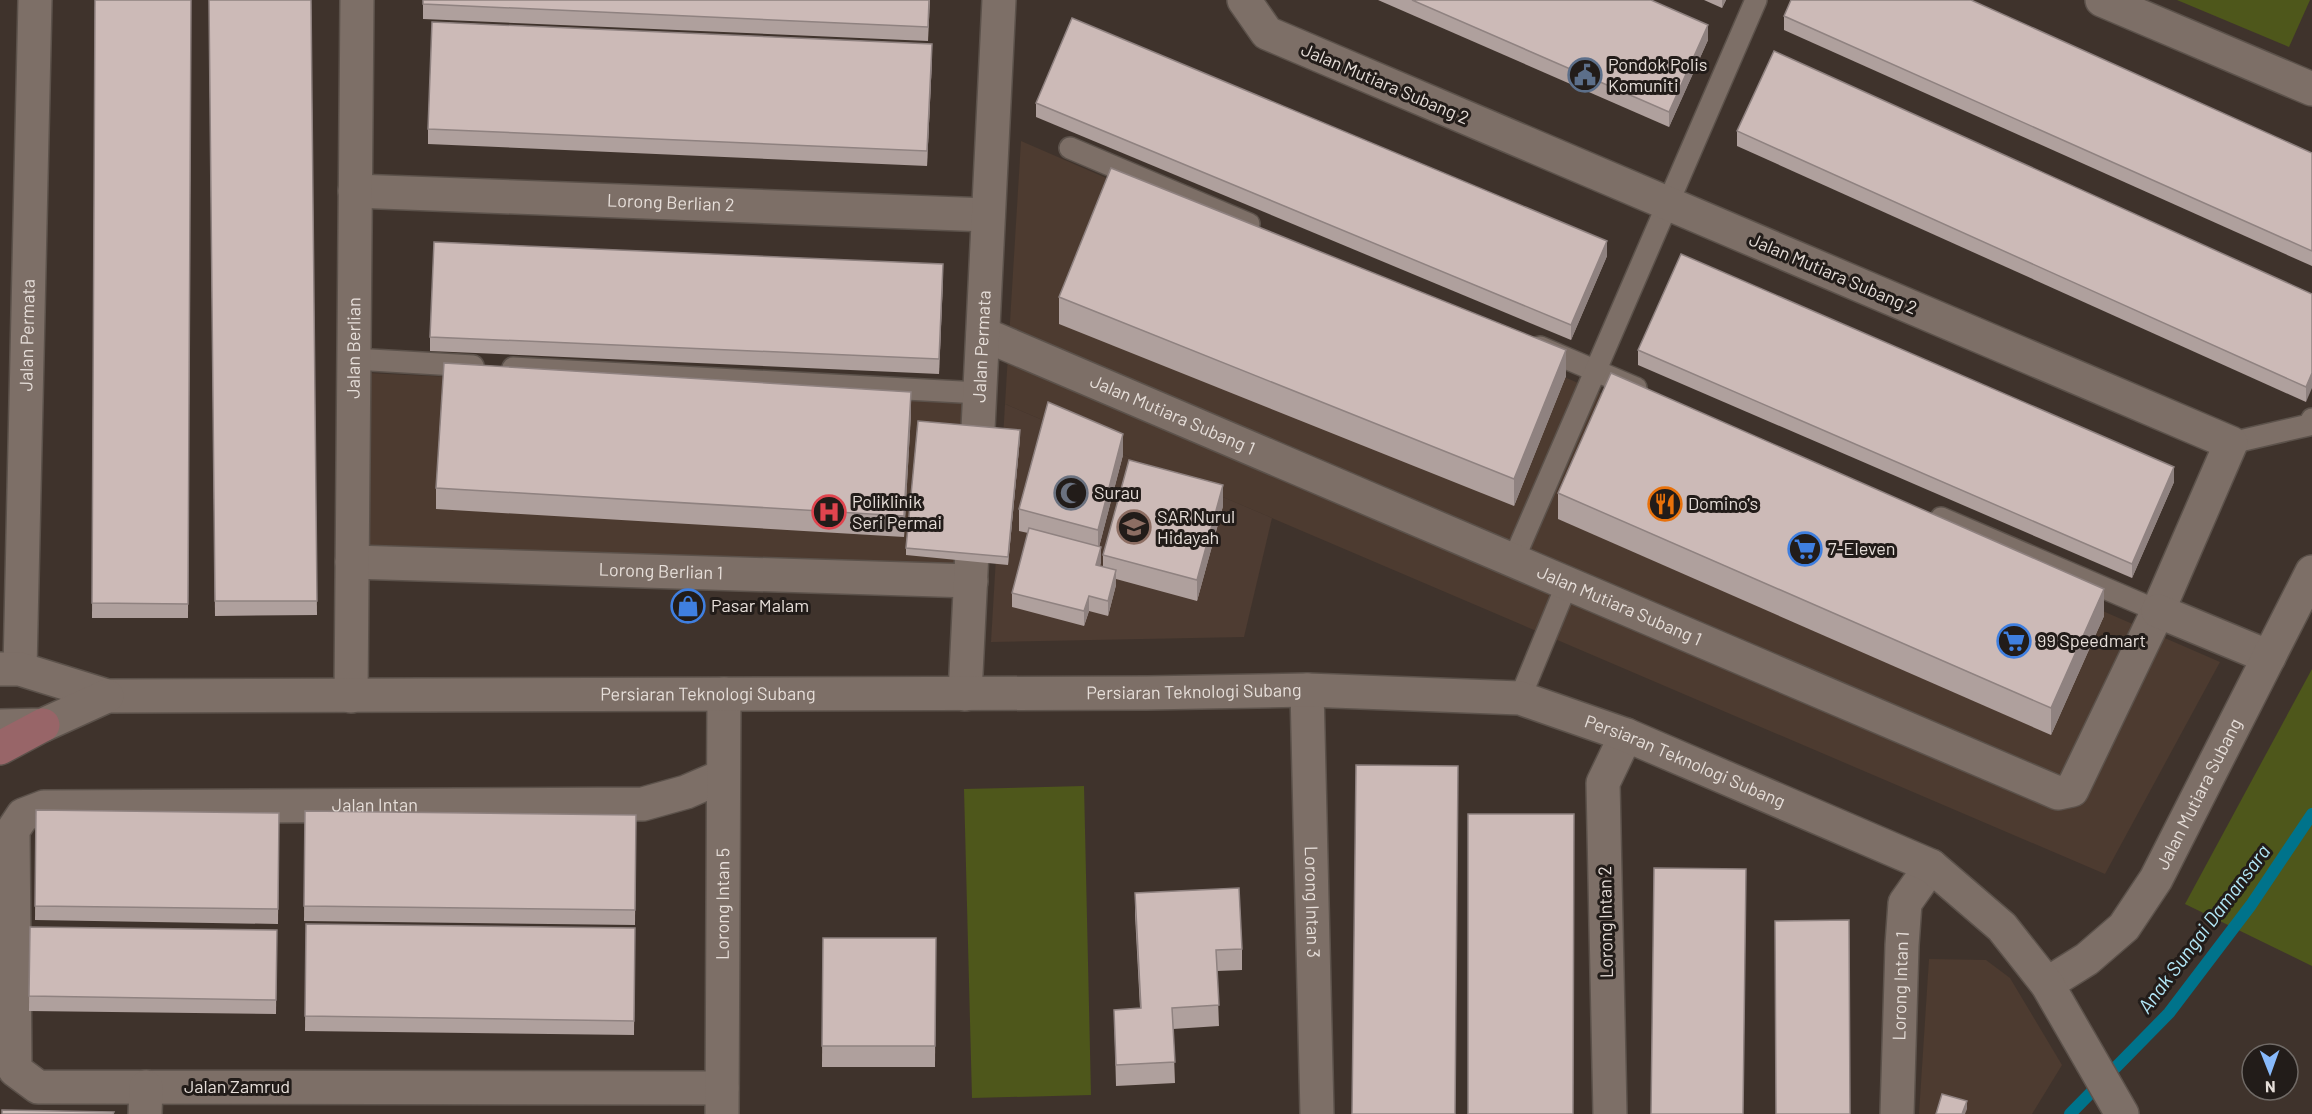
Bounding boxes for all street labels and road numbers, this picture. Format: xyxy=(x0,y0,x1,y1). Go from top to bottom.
street label: Jalan Mutiara Subang 2 xyxy=(1298,38,1473,128)
street label: Lorong Berlian 2 xyxy=(607,189,735,215)
street label: Jalan Mutiara Subang 2 xyxy=(1746,228,1921,318)
street label: Jalan Permata xyxy=(14,279,39,392)
street label: Jalan Permata xyxy=(967,290,995,403)
street label: Jalan Berlian xyxy=(342,297,364,399)
street label: Jalan Mutiara Subang 1 xyxy=(1087,369,1259,459)
street label: Lorong Berlian 1 xyxy=(598,558,723,583)
street label: Jalan Mutiara Subang 1 xyxy=(1534,560,1705,650)
street label: Persiaran Teknologi Subang xyxy=(1086,678,1302,703)
street label: Persiaran Teknologi Subang xyxy=(600,682,816,705)
street label: Persiaran Teknologi Subang xyxy=(1582,709,1789,812)
street label: Jalan Mutiara Subang xyxy=(2151,714,2246,873)
street label: Jalan Intan xyxy=(332,793,418,816)
street label: Lorong Intan 3 xyxy=(1301,846,1325,958)
street label: Lorong Intan 5 xyxy=(711,848,733,960)
street label: Lorong Intan 2 xyxy=(1593,866,1617,978)
street label: Lorong Intan 1 xyxy=(1887,931,1913,1041)
street label: Jalan Zamrud xyxy=(184,1075,290,1097)

